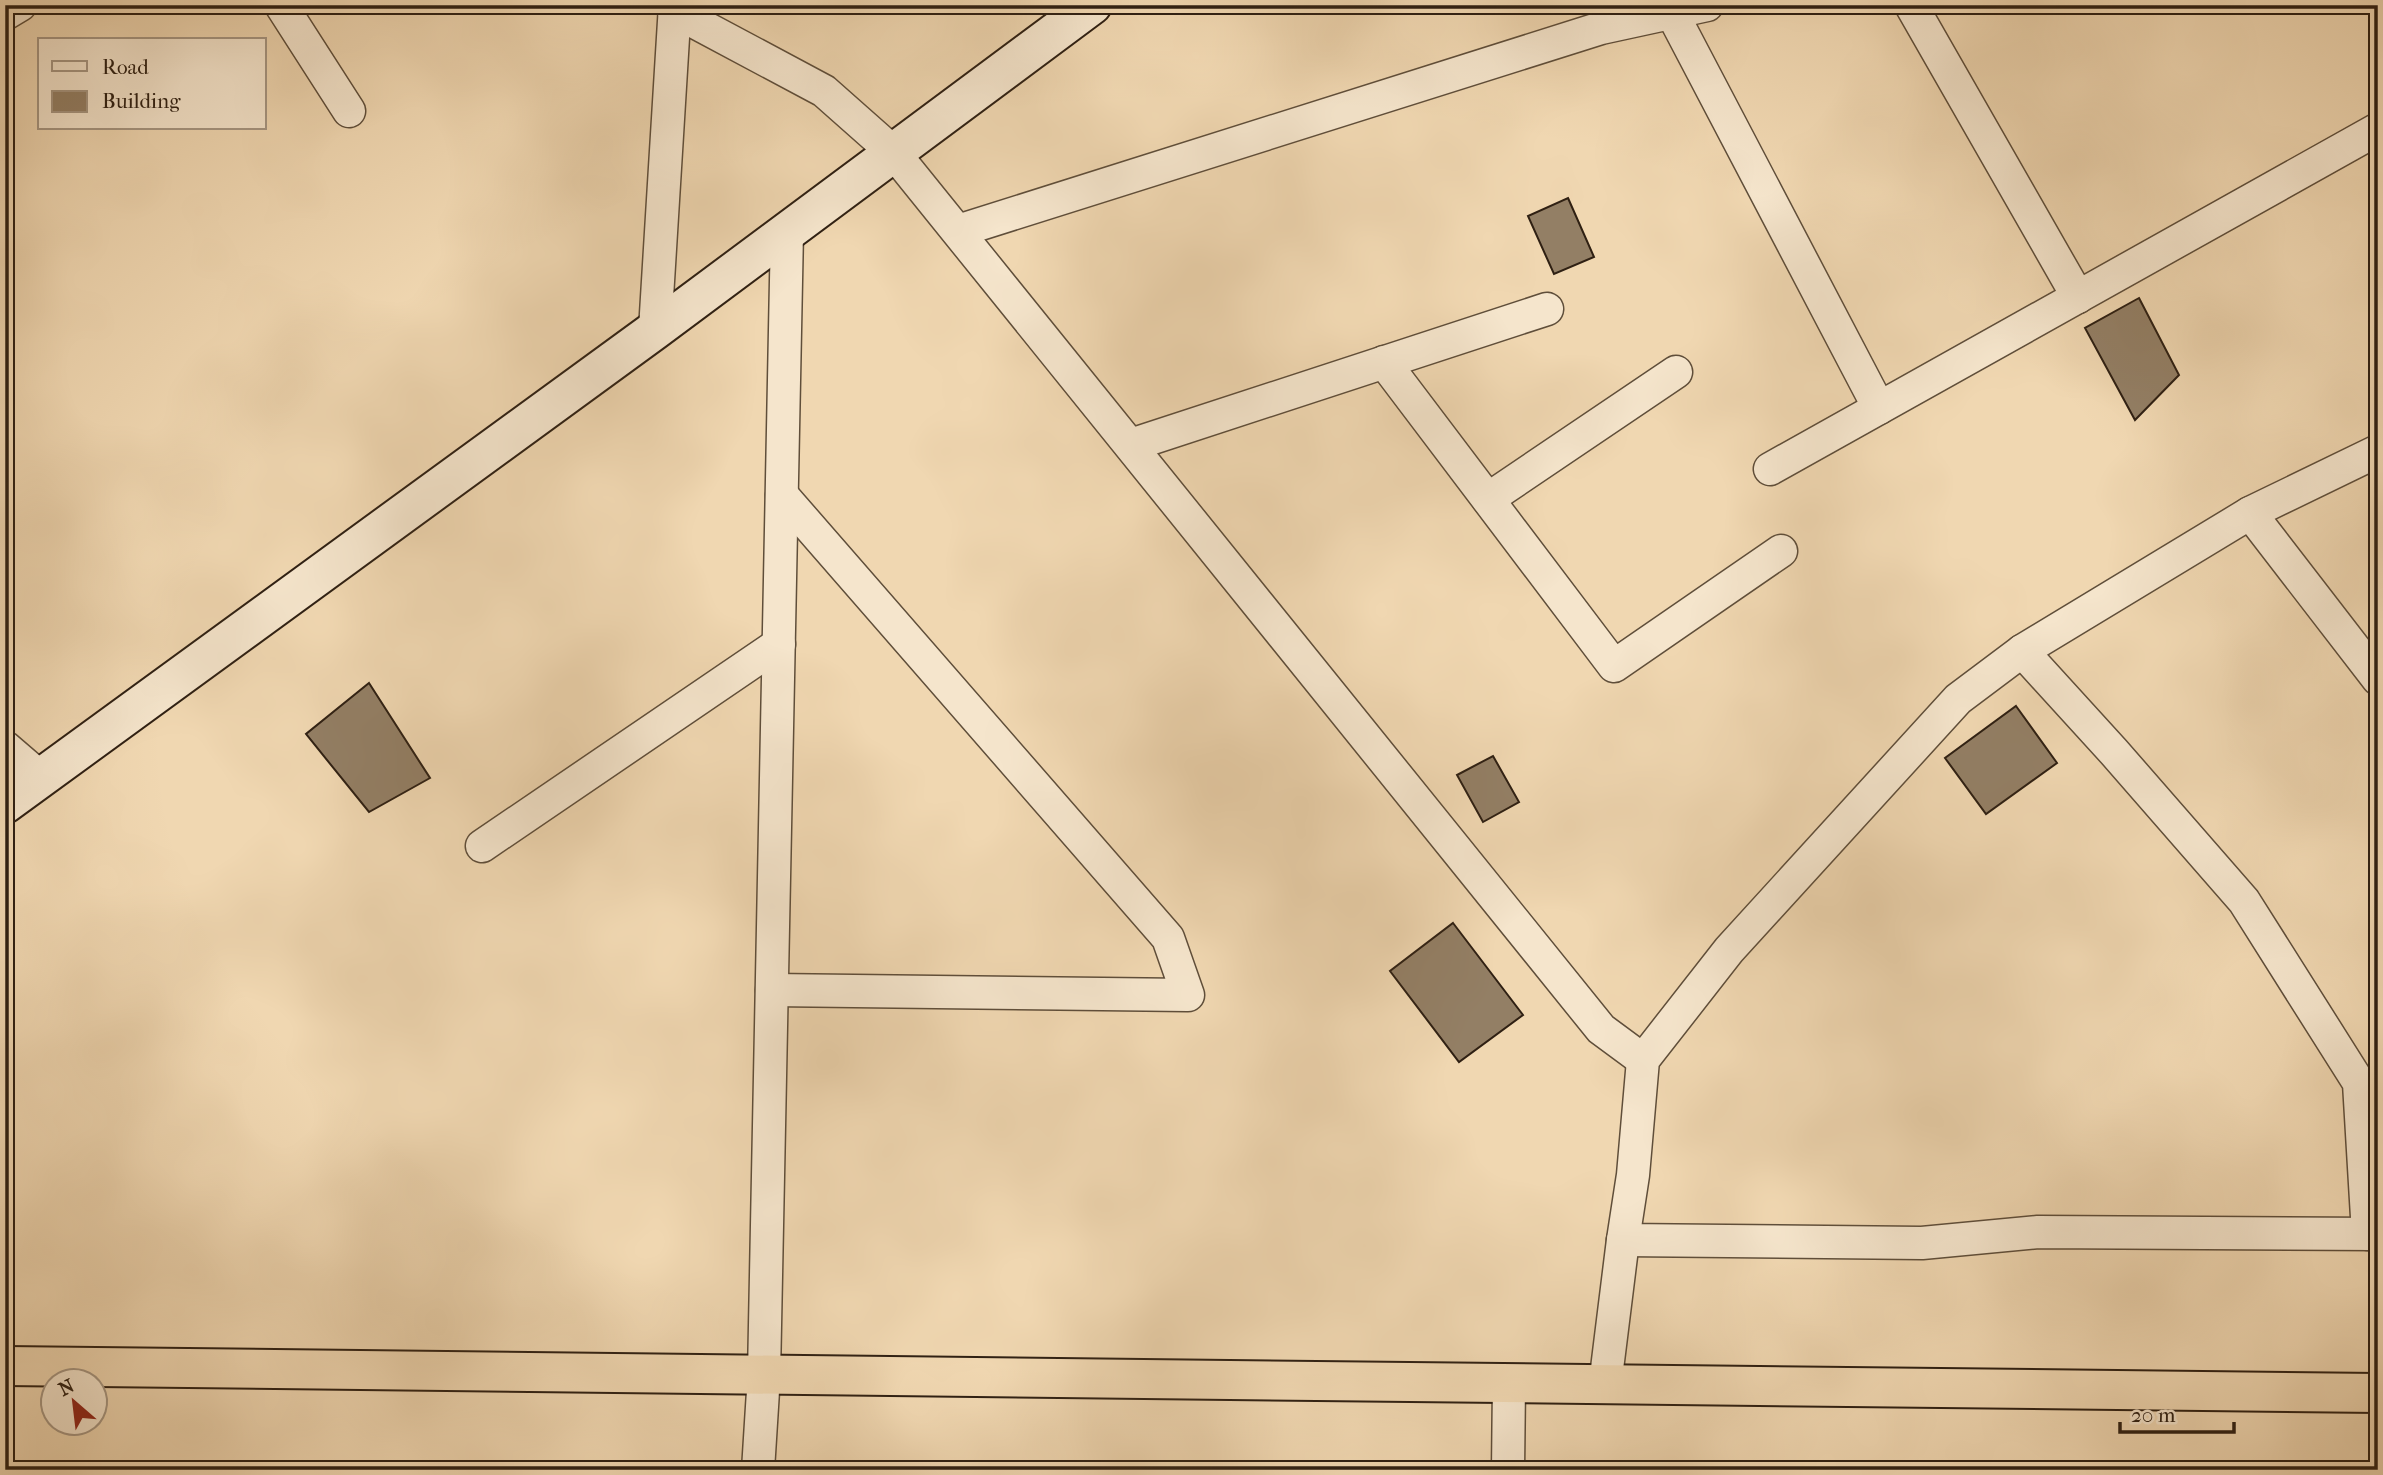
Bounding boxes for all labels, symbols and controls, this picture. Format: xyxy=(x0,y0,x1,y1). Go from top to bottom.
legend xyxy=(38,38,266,130)
text: Road xyxy=(102,55,149,79)
text: Building xyxy=(102,89,181,113)
north arrow xyxy=(38,1366,108,1436)
text: N xyxy=(55,1375,79,1401)
scale bar xyxy=(2120,1391,2234,1435)
text: 20 m xyxy=(2131,1403,2176,1427)

